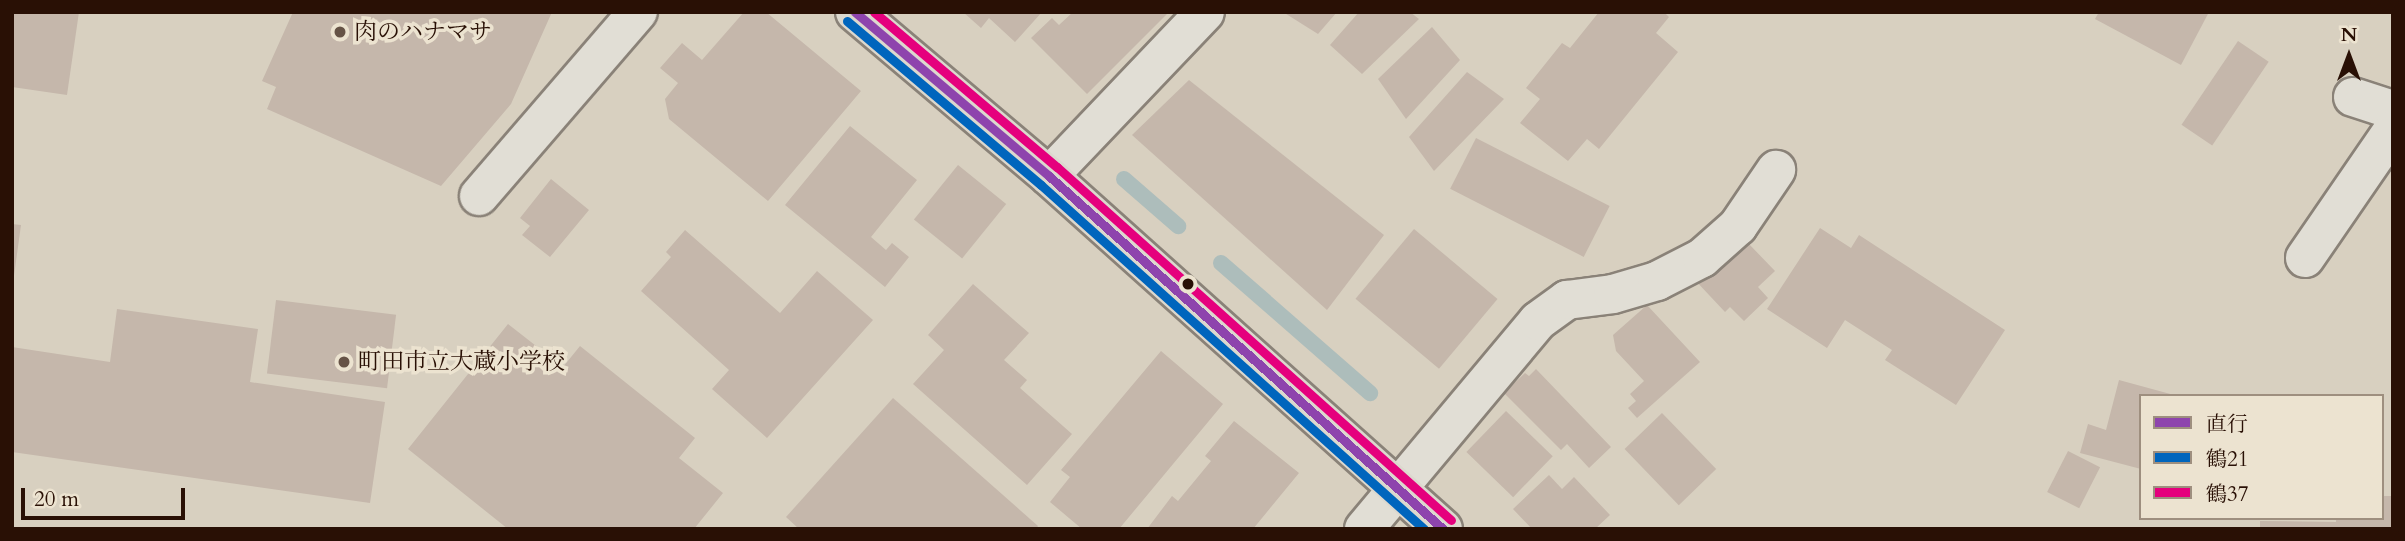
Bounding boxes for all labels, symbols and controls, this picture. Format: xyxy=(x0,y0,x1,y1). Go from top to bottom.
place label: 肉のハナマサ xyxy=(354,18,492,46)
north arrow xyxy=(2314,21,2384,91)
text: N xyxy=(2341,22,2357,48)
marker: 肉のハナマサ xyxy=(332,24,348,40)
unlabelled marker xyxy=(1181,277,1195,291)
place label: 町田市立大蔵小学校 xyxy=(358,348,565,376)
marker: 町田市立大蔵小学校 xyxy=(336,354,352,370)
legend xyxy=(2139,394,2384,520)
text: 直行 xyxy=(2206,410,2248,439)
text: 鶴21 xyxy=(2206,445,2249,474)
scale bar xyxy=(24,475,189,518)
text: 鶴37 xyxy=(2206,480,2249,509)
text: 20 m xyxy=(34,485,79,514)

